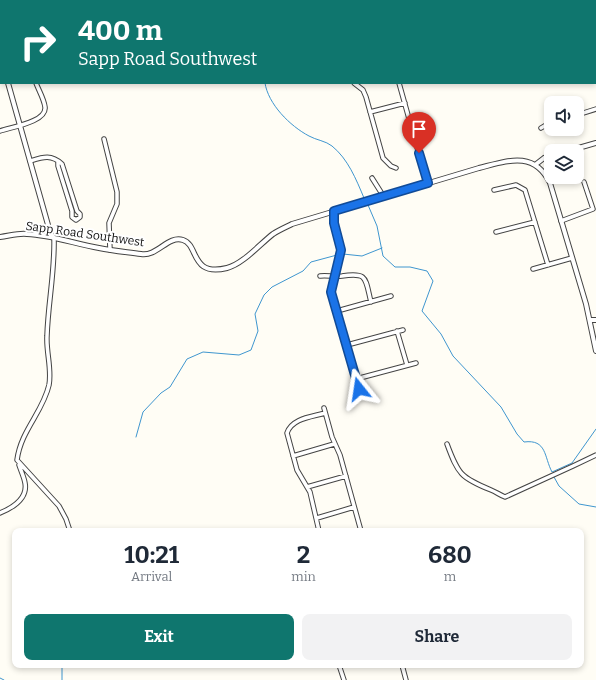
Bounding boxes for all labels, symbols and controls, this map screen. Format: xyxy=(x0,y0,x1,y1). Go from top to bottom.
text: 400 m xyxy=(78,14,162,47)
icon: right xyxy=(12,16,64,68)
text: Sapp Road Southwest xyxy=(78,48,257,70)
map controls xyxy=(544,96,584,184)
button: sound xyxy=(544,96,584,136)
pin xyxy=(402,112,436,153)
icon: arrive xyxy=(408,118,430,140)
button: layers xyxy=(544,144,584,184)
street label: Sapp Road Southwest xyxy=(25,219,146,249)
position arrow xyxy=(338,368,380,410)
text: 10:21 xyxy=(124,541,179,569)
text: 2 xyxy=(297,541,310,569)
text: 680 xyxy=(428,541,472,569)
text: Arrival xyxy=(131,569,172,584)
text: min xyxy=(291,569,316,584)
text: m xyxy=(444,569,456,584)
button: Exit xyxy=(24,614,294,660)
button: Share xyxy=(302,614,572,660)

